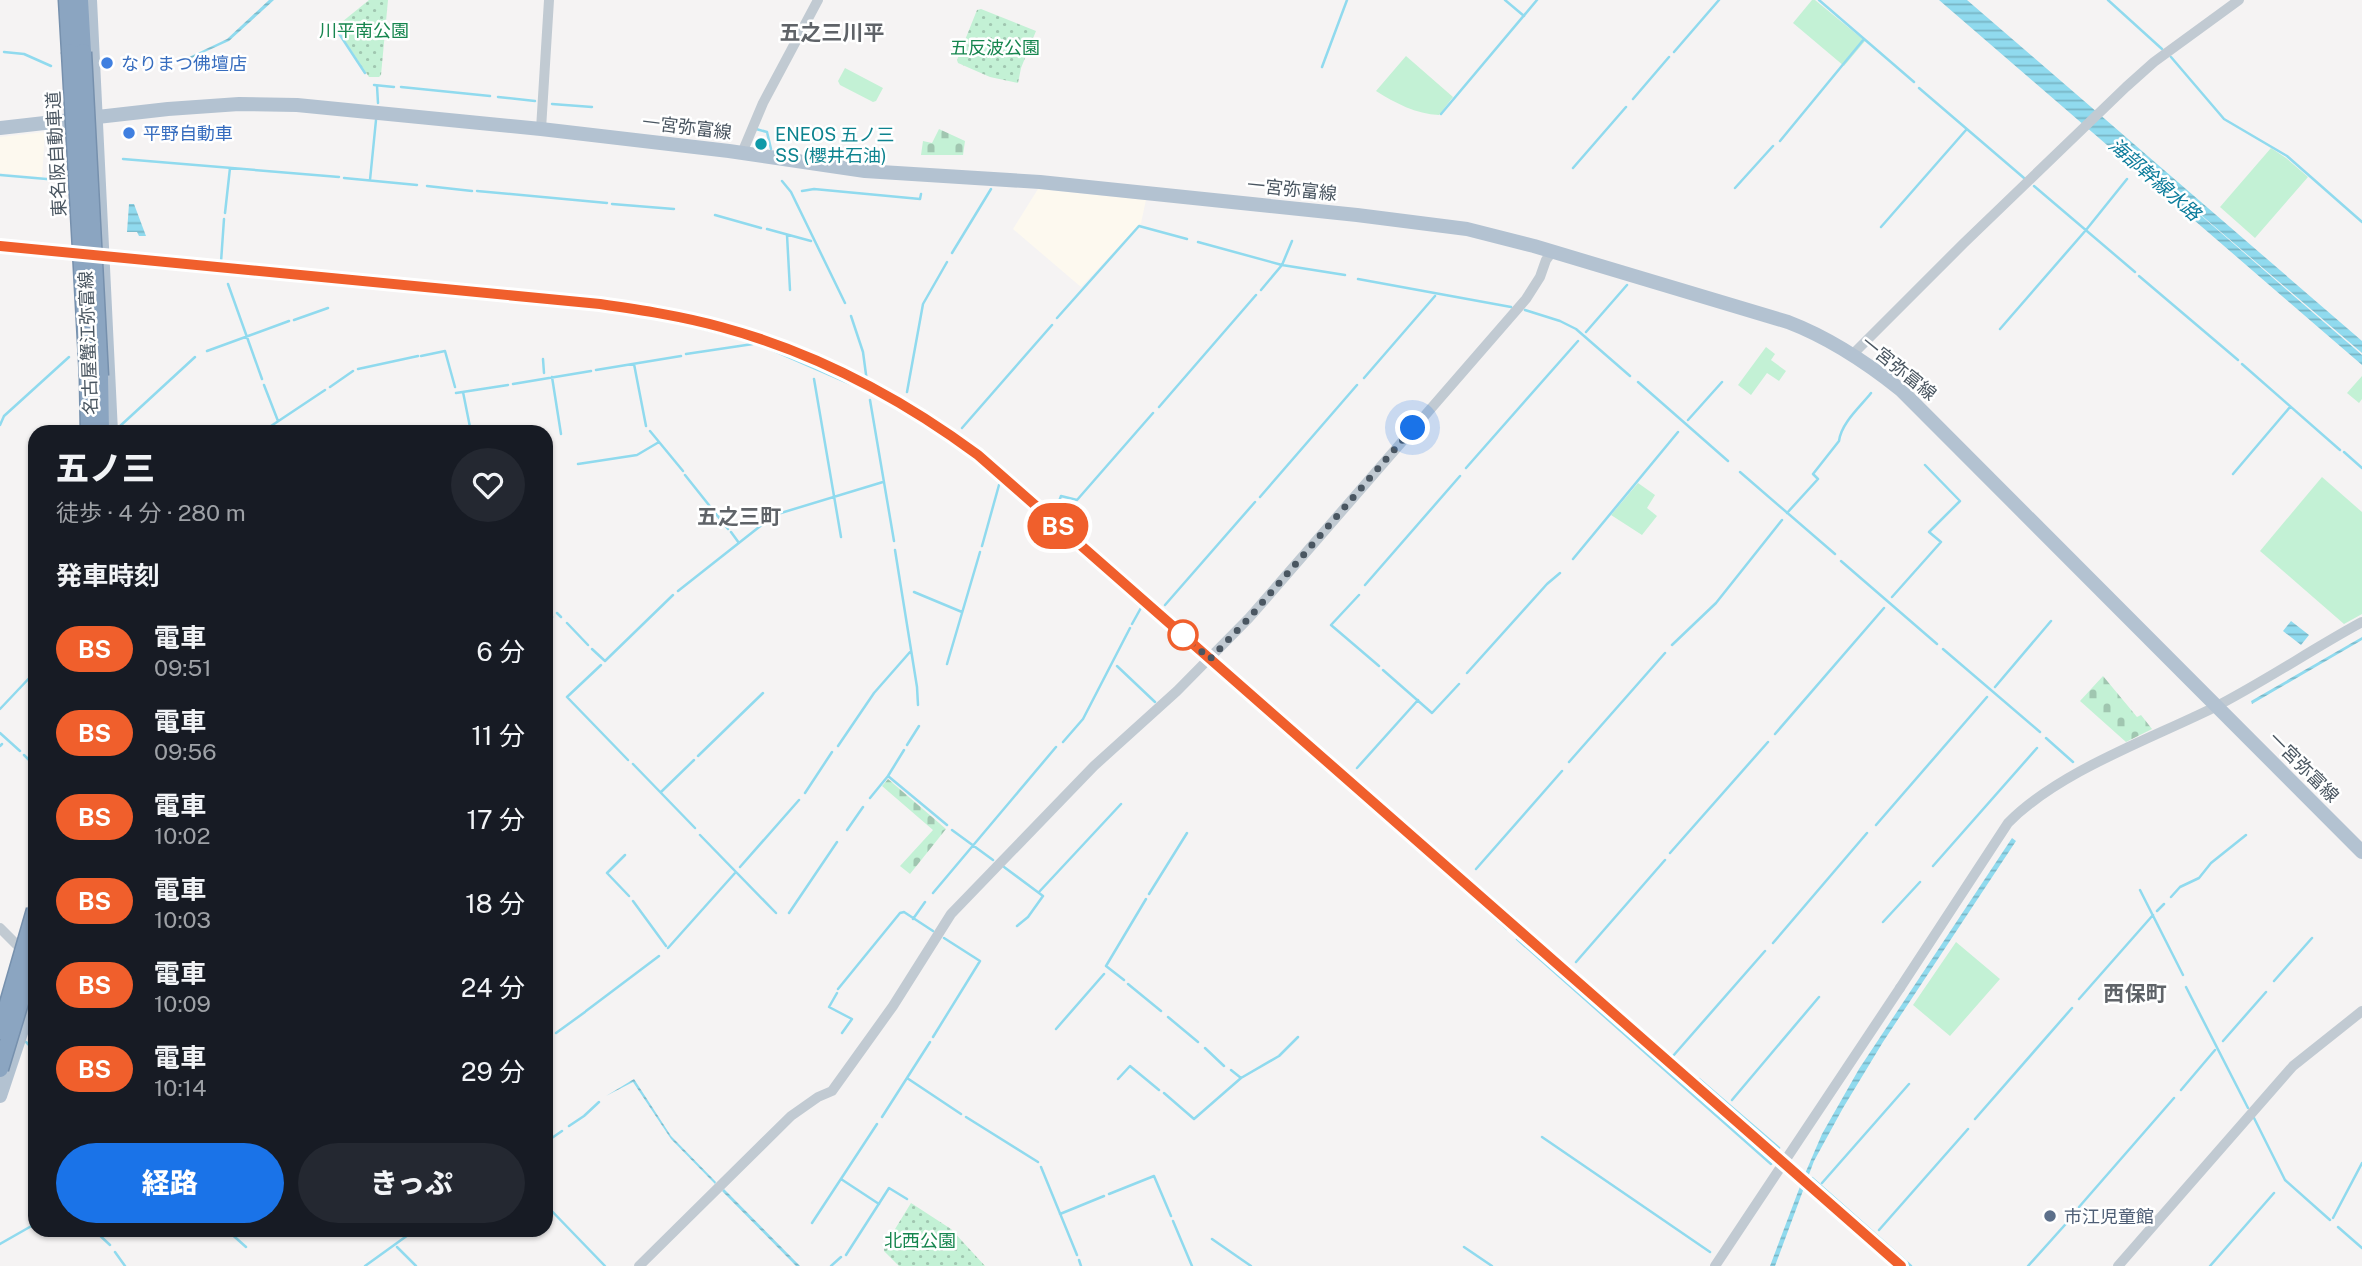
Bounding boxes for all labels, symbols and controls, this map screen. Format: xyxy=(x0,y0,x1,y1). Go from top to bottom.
park label: 川平南公園 xyxy=(319,20,409,41)
district label: 五之三川平 xyxy=(780,20,885,45)
park label: 五反波公園 xyxy=(950,37,1040,58)
place label: なりまつ佛壇店 xyxy=(121,53,247,74)
marker: なりまつ佛壇店 xyxy=(99,55,115,71)
street label: 東名阪自動車道 xyxy=(42,91,70,217)
street label: 一宮弥富線 xyxy=(641,111,733,143)
place label: 平野自動車 xyxy=(143,123,233,144)
place label: ENEOS 五ノ三 SS (櫻井石油) xyxy=(775,124,895,166)
marker: 平野自動車 xyxy=(121,125,137,141)
water label: 海部幹線水路 xyxy=(2105,133,2207,226)
marker: ENEOS 五ノ三 SS (櫻井石油) xyxy=(753,136,769,152)
street label: 一宮弥富線 xyxy=(1246,174,1338,204)
street label: 名古屋蟹江弥富線 xyxy=(75,271,101,415)
street label: 一宮弥富線 xyxy=(1857,332,1941,404)
your location xyxy=(1395,410,1430,445)
button: heart xyxy=(451,448,525,522)
text: 五ノ三 xyxy=(56,449,155,487)
text: 徒歩 · 4 分 · 280 m xyxy=(56,499,246,526)
line badge: BS xyxy=(1026,503,1090,549)
district label: 五之三町 xyxy=(697,504,781,529)
text: BS xyxy=(1041,512,1075,540)
text: 発車時刻 xyxy=(56,560,160,591)
unlabelled marker xyxy=(1168,620,1198,650)
text: 電車 xyxy=(154,622,206,653)
text: BS xyxy=(78,635,111,663)
text: 6 分 xyxy=(476,636,525,667)
text: 09:51 xyxy=(154,654,212,681)
text: 電車 xyxy=(154,706,206,737)
text: BS xyxy=(78,719,111,747)
text: 11 分 xyxy=(472,720,525,751)
street label: 一宮弥富線 xyxy=(2265,728,2343,806)
text: 09:56 xyxy=(154,738,217,765)
text: 電車 xyxy=(154,790,206,821)
text: BS xyxy=(78,803,111,831)
text: 17 分 xyxy=(466,804,525,835)
text: 10:02 xyxy=(154,822,210,849)
text: 電車 xyxy=(154,874,206,905)
text: BS xyxy=(78,887,111,915)
text: 18 分 xyxy=(465,888,525,919)
text: 10:03 xyxy=(154,906,211,933)
text: 電車 xyxy=(154,958,206,989)
text: BS xyxy=(78,971,111,999)
text: 24 分 xyxy=(461,972,525,1003)
district label: 西保町 xyxy=(2104,981,2167,1006)
text: 10:09 xyxy=(154,990,211,1017)
text: 電車 xyxy=(154,1042,206,1073)
text: BS xyxy=(78,1055,111,1083)
text: 29 分 xyxy=(461,1056,525,1087)
text: 10:14 xyxy=(154,1074,206,1101)
button: 経路 xyxy=(56,1143,284,1223)
button: きっぷ xyxy=(298,1143,525,1223)
place label: 市江児童館 xyxy=(2064,1206,2154,1227)
marker: 市江児童館 xyxy=(2042,1208,2058,1224)
park label: 北西公園 xyxy=(884,1230,956,1251)

